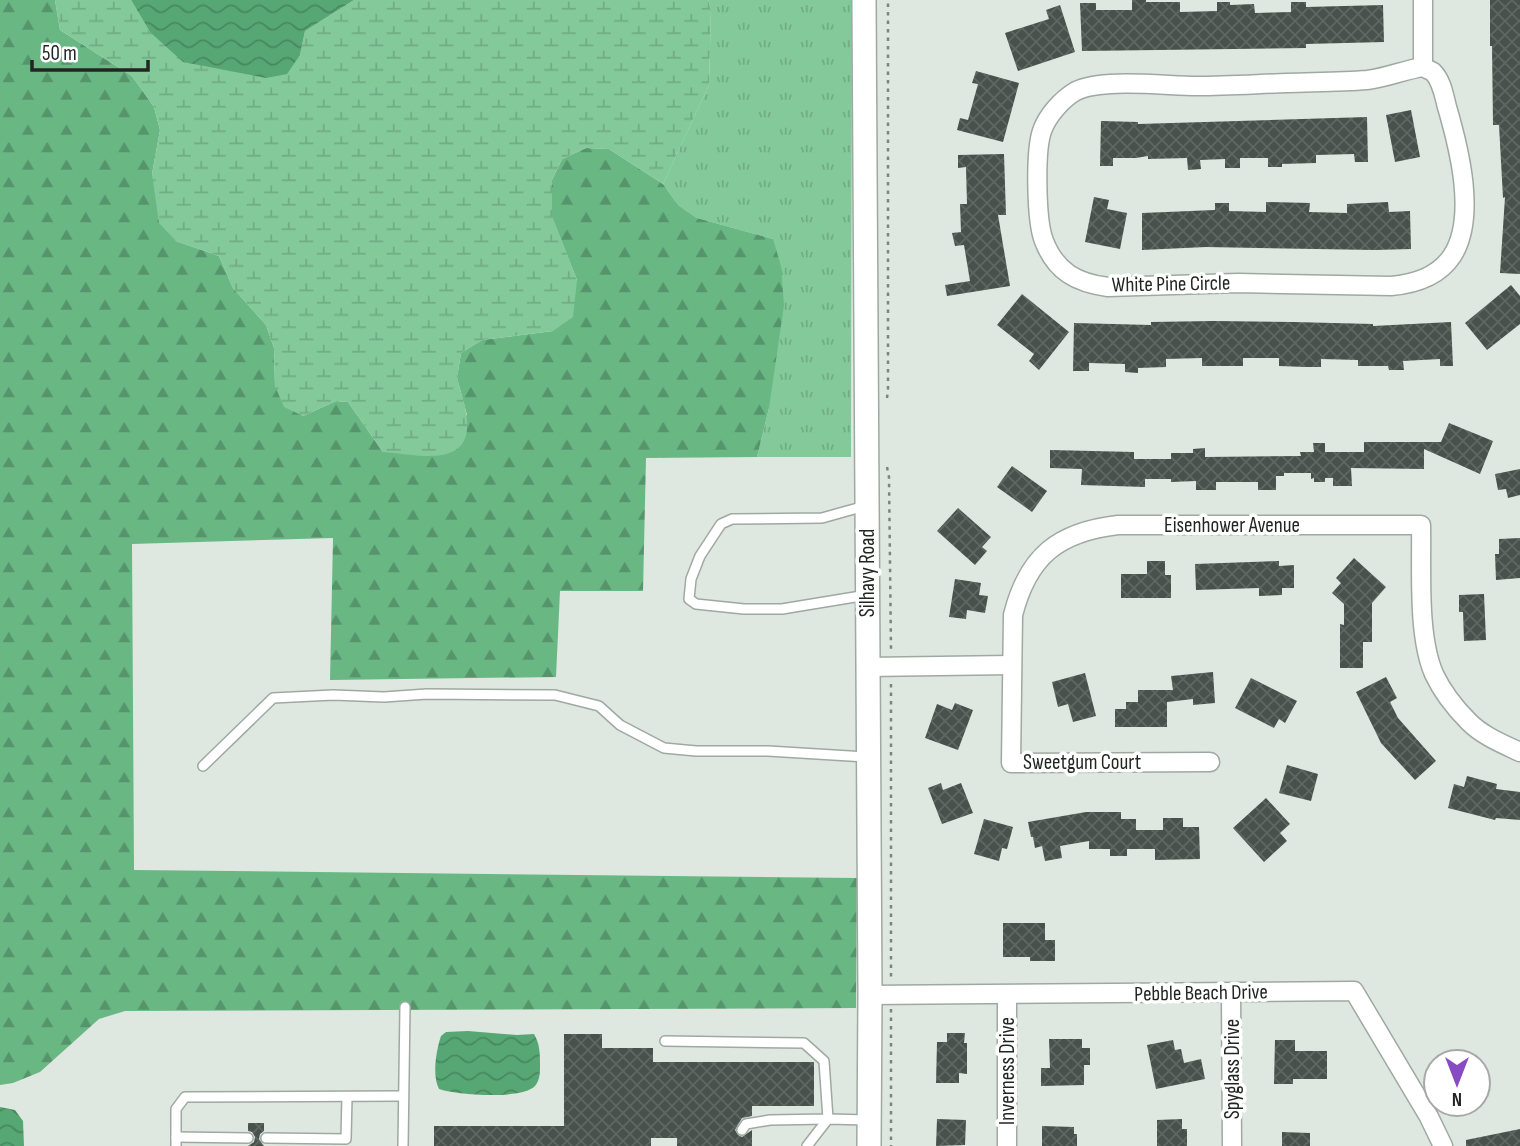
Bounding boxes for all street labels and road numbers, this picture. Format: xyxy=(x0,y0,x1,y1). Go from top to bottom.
street label: White Pine Circle xyxy=(1111,270,1231,298)
street label: Eisenhower Avenue xyxy=(1164,513,1300,538)
street label: Silhavy Road xyxy=(855,529,880,617)
street label: Sweetgum Court xyxy=(1023,750,1141,775)
street label: Pebble Beach Drive xyxy=(1134,979,1268,1007)
street label: Inverness Drive xyxy=(995,1017,1020,1125)
street label: Spyglass Drive xyxy=(1220,1019,1245,1119)

